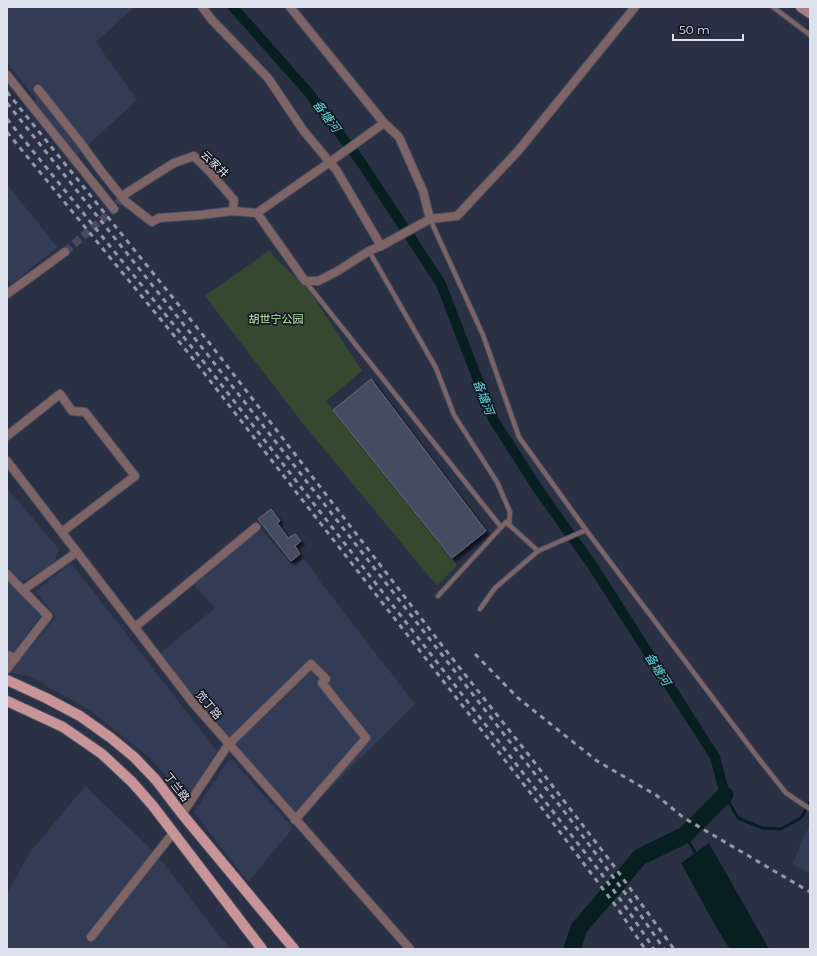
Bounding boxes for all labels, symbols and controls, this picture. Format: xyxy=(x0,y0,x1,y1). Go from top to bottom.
scale bar xyxy=(673,16,743,42)
text: 50 m xyxy=(679,22,710,37)
water label: 备塘河 xyxy=(310,97,345,136)
street label: 云家井 xyxy=(198,148,232,180)
park label: 胡世宁公园 xyxy=(249,312,304,326)
water label: 备塘河 xyxy=(471,378,498,418)
water label: 备塘河 xyxy=(642,650,675,690)
street label: 笕丁路 xyxy=(193,688,225,722)
street label: 丁兰路 xyxy=(161,770,193,804)

